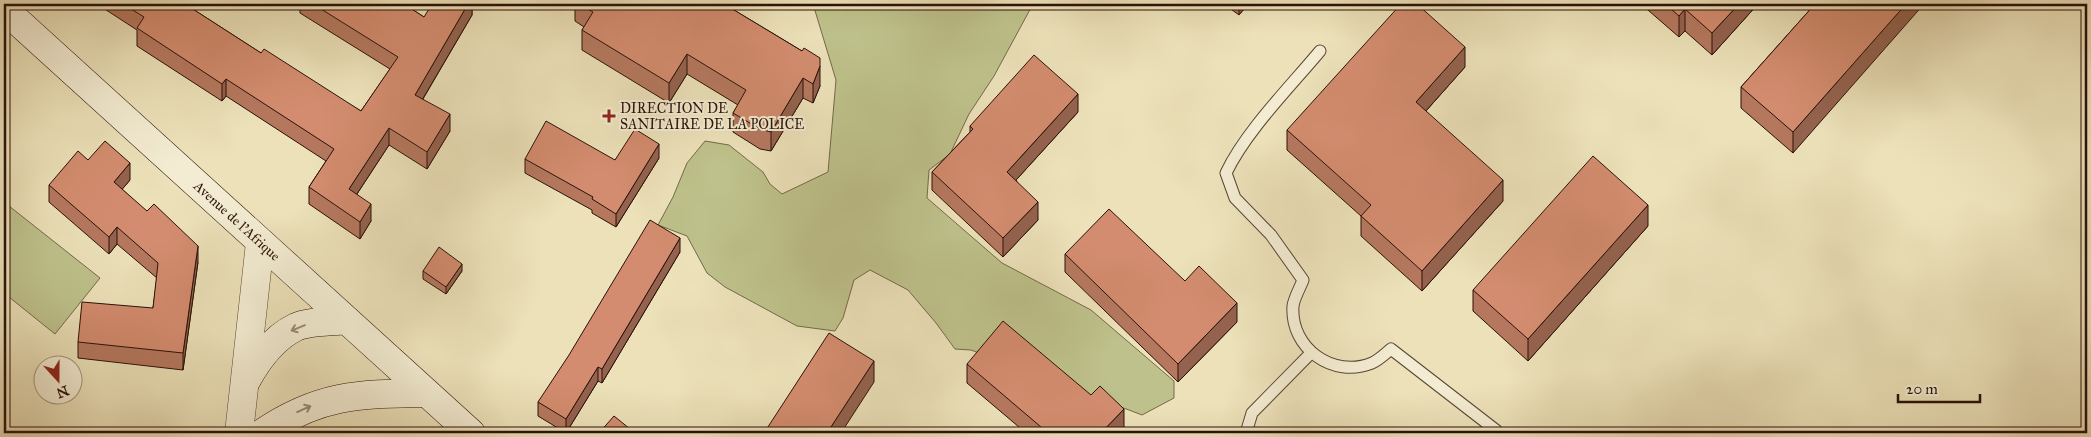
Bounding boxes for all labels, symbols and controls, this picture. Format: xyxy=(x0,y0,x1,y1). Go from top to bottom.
place label: DIRECTION DE SANITAIRE DE LA POLICE xyxy=(620,100,804,133)
marker: DIRECTION DE SANITAIRE DE LA POLICE xyxy=(602,109,616,123)
street label: Avenue de l'Afrique xyxy=(190,177,284,264)
one-way arrow xyxy=(291,324,306,333)
north arrow xyxy=(32,354,82,404)
scale bar xyxy=(1898,372,1981,404)
text: 20 m xyxy=(1906,380,1938,398)
text: N xyxy=(54,382,71,402)
one-way arrow xyxy=(296,404,311,414)

